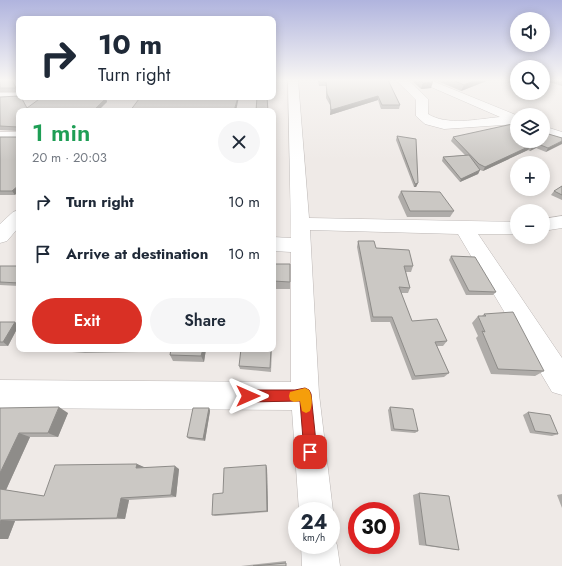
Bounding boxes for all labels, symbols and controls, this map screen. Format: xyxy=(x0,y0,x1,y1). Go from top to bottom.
map controls xyxy=(510,12,550,244)
button: sound xyxy=(510,12,550,52)
text: 10 m xyxy=(98,24,162,65)
icon: right xyxy=(32,32,84,84)
button: search xyxy=(510,60,550,100)
text: Turn right xyxy=(98,62,170,88)
button: layers xyxy=(510,108,550,148)
text: 1 min xyxy=(32,115,90,150)
button: close xyxy=(218,121,260,163)
text: 20 m · 20:03 xyxy=(32,148,107,167)
button: + xyxy=(510,156,550,196)
icon: right xyxy=(32,191,54,213)
text: Turn right xyxy=(66,191,134,213)
text: 10 m xyxy=(228,191,260,213)
button: − xyxy=(510,204,550,244)
icon: arrive xyxy=(32,243,54,265)
text: Arrive at destination xyxy=(66,243,208,265)
text: 10 m xyxy=(228,243,260,265)
button: Exit xyxy=(32,298,142,344)
button: Share xyxy=(150,298,260,344)
position arrow xyxy=(227,375,269,417)
pin xyxy=(293,435,327,469)
icon: arrive xyxy=(299,441,321,463)
speed limit sign: 30 xyxy=(348,502,400,554)
text: 24 xyxy=(300,508,328,537)
text: km/h xyxy=(303,530,325,545)

